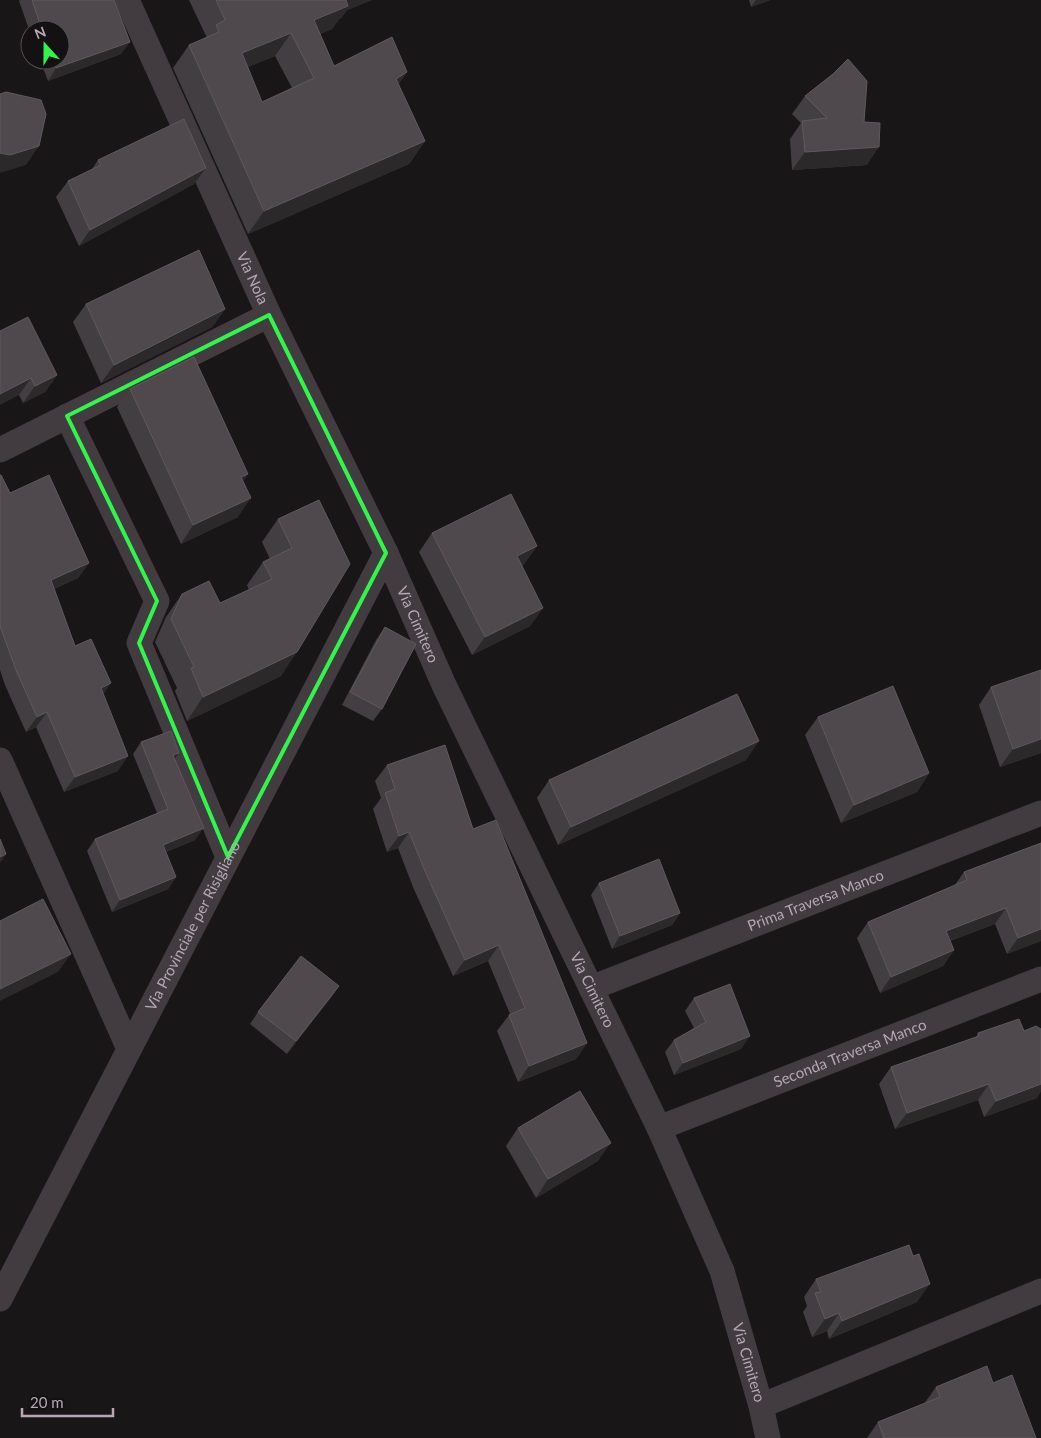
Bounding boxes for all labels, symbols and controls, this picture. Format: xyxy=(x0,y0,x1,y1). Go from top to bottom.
north arrow xyxy=(20,20,70,70)
text: N xyxy=(32,23,48,42)
street label: Via Nola xyxy=(234,248,273,307)
street label: Via Cimitero xyxy=(394,583,443,665)
street label: Via Provinciale per Risigliano xyxy=(141,838,243,1013)
street label: Prima Traversa Manco xyxy=(745,865,886,934)
street label: Via Cimitero xyxy=(567,949,619,1030)
street label: Seconda Traversa Manco xyxy=(770,1015,929,1091)
street label: Via Cimitero xyxy=(729,1321,769,1404)
scale bar xyxy=(22,1386,114,1418)
text: 20 m xyxy=(30,1393,64,1411)

